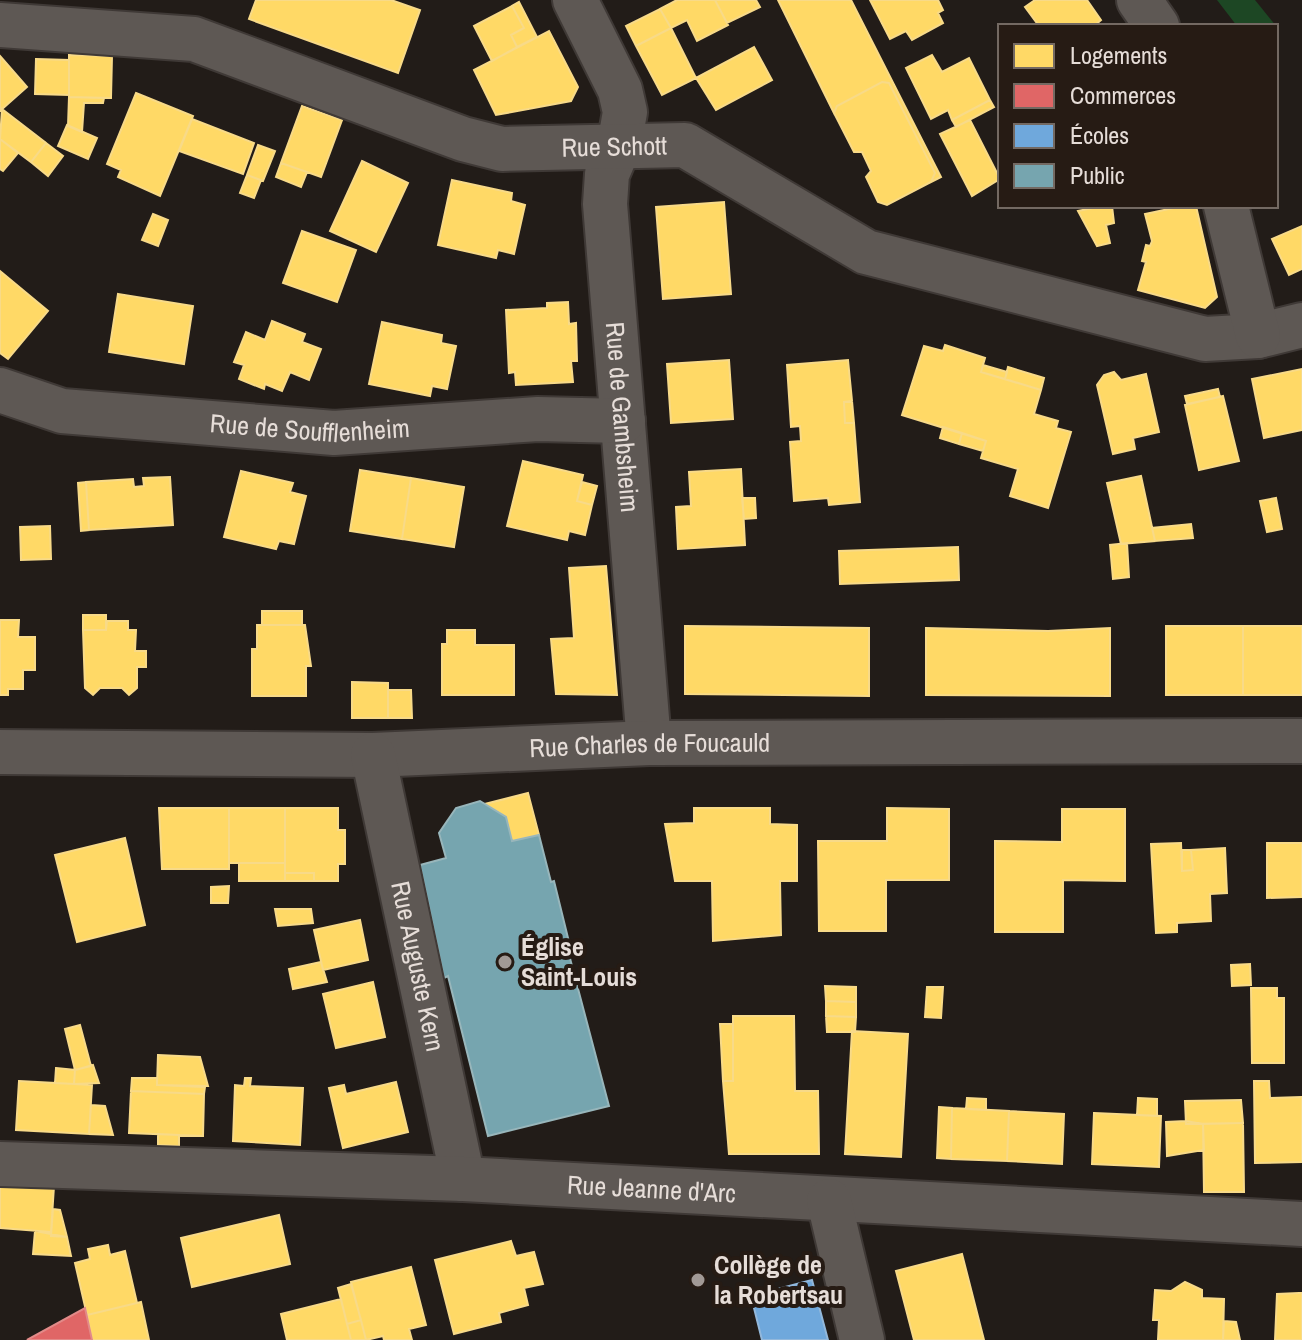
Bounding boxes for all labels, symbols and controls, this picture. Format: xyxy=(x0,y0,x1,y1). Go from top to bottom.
legend xyxy=(998,24,1278,208)
text: Logements xyxy=(1070,39,1167,71)
text: Commerces xyxy=(1070,79,1176,111)
text: Écoles xyxy=(1070,119,1129,151)
street label: Rue Schott xyxy=(561,127,667,165)
text: Public xyxy=(1070,159,1125,191)
street label: Rue de Gambsheim xyxy=(598,320,648,514)
street label: Rue de Soufflenheim xyxy=(209,405,411,450)
street label: Rue Charles de Foucauld xyxy=(529,725,770,765)
street label: Rue Auguste Kern xyxy=(383,878,453,1055)
place label: Église Saint-Louis xyxy=(521,929,637,994)
marker: Église Saint-Louis xyxy=(496,953,514,971)
street label: Rue Jeanne d'Arc xyxy=(566,1167,737,1211)
place label: Collège de la Robertsau xyxy=(714,1247,843,1312)
marker: Collège de la Robertsau xyxy=(689,1271,707,1289)

